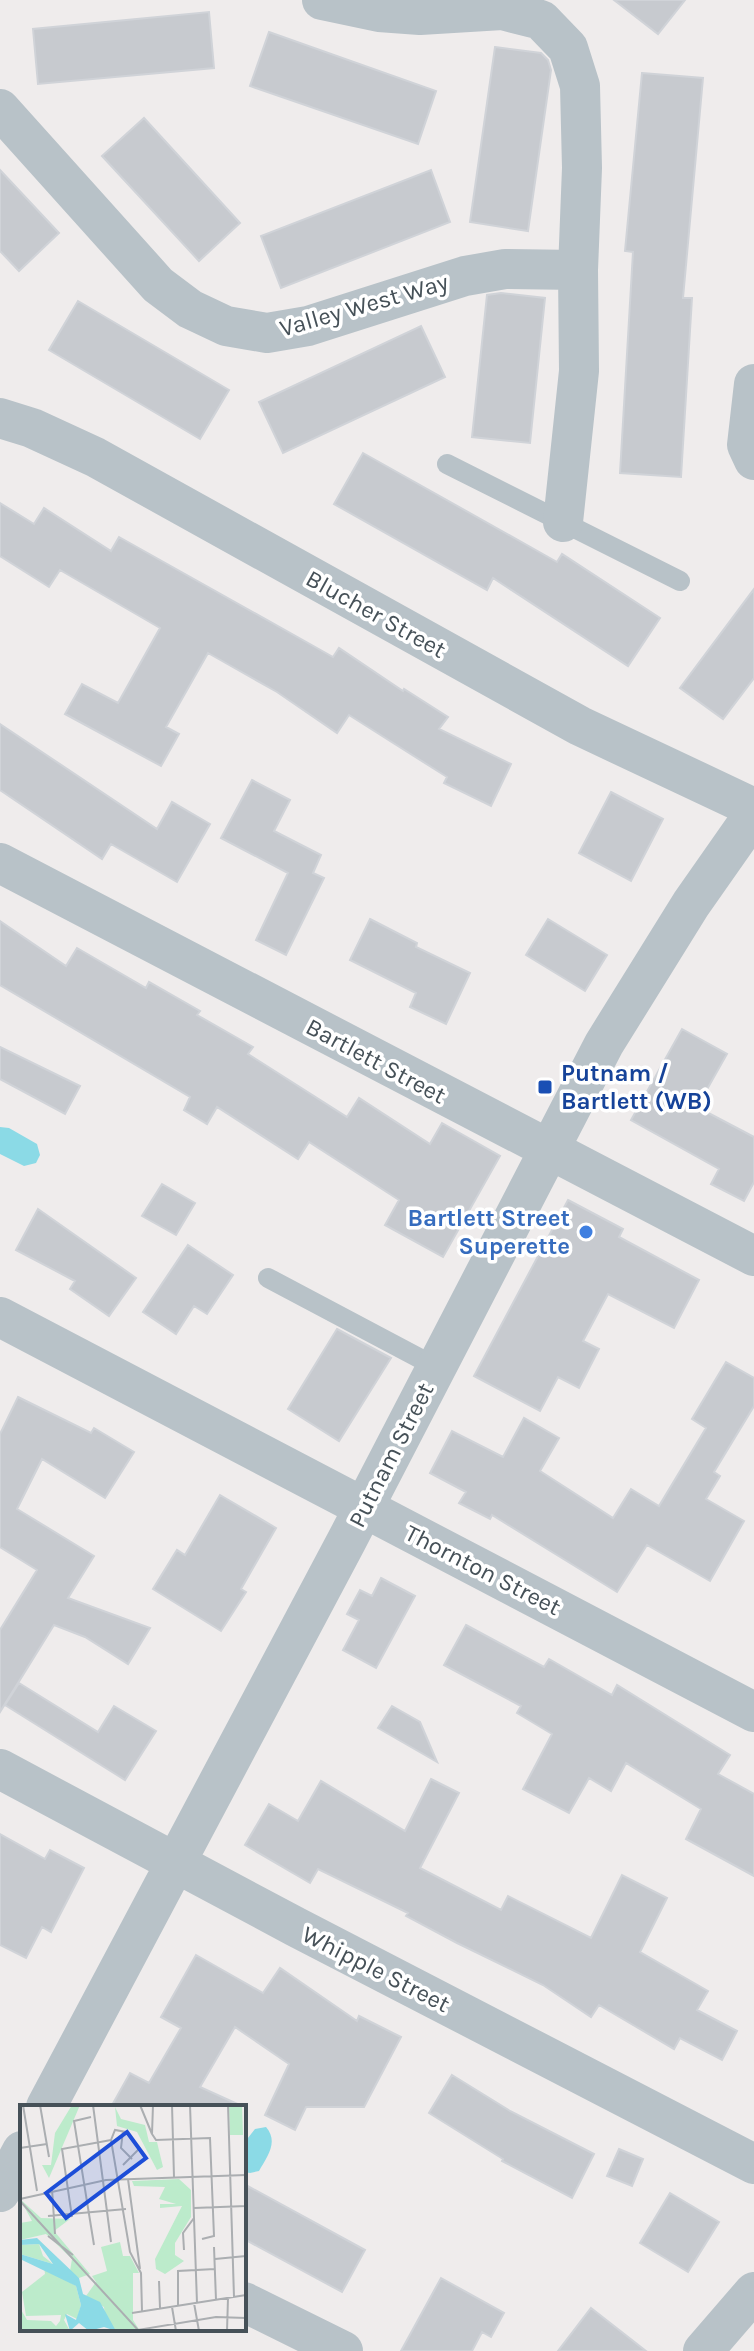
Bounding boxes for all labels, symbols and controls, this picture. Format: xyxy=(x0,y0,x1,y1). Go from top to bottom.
street label: Valley West Way xyxy=(277,268,451,342)
street label: Blucher Street xyxy=(301,564,451,664)
street label: Bartlett Street xyxy=(301,1012,451,1110)
place label: Putnam / Bartlett (WB) xyxy=(561,1059,712,1115)
marker: Putnam / Bartlett (WB) xyxy=(536,1078,554,1096)
place label: Bartlett Street Superette xyxy=(407,1204,570,1260)
marker: Bartlett Street Superette xyxy=(577,1223,595,1241)
street label: Putnam Street xyxy=(343,1378,439,1532)
street label: Thornton Street xyxy=(400,1519,566,1621)
street label: Whipple Street xyxy=(298,1920,454,2018)
inset map xyxy=(20,2105,246,2331)

